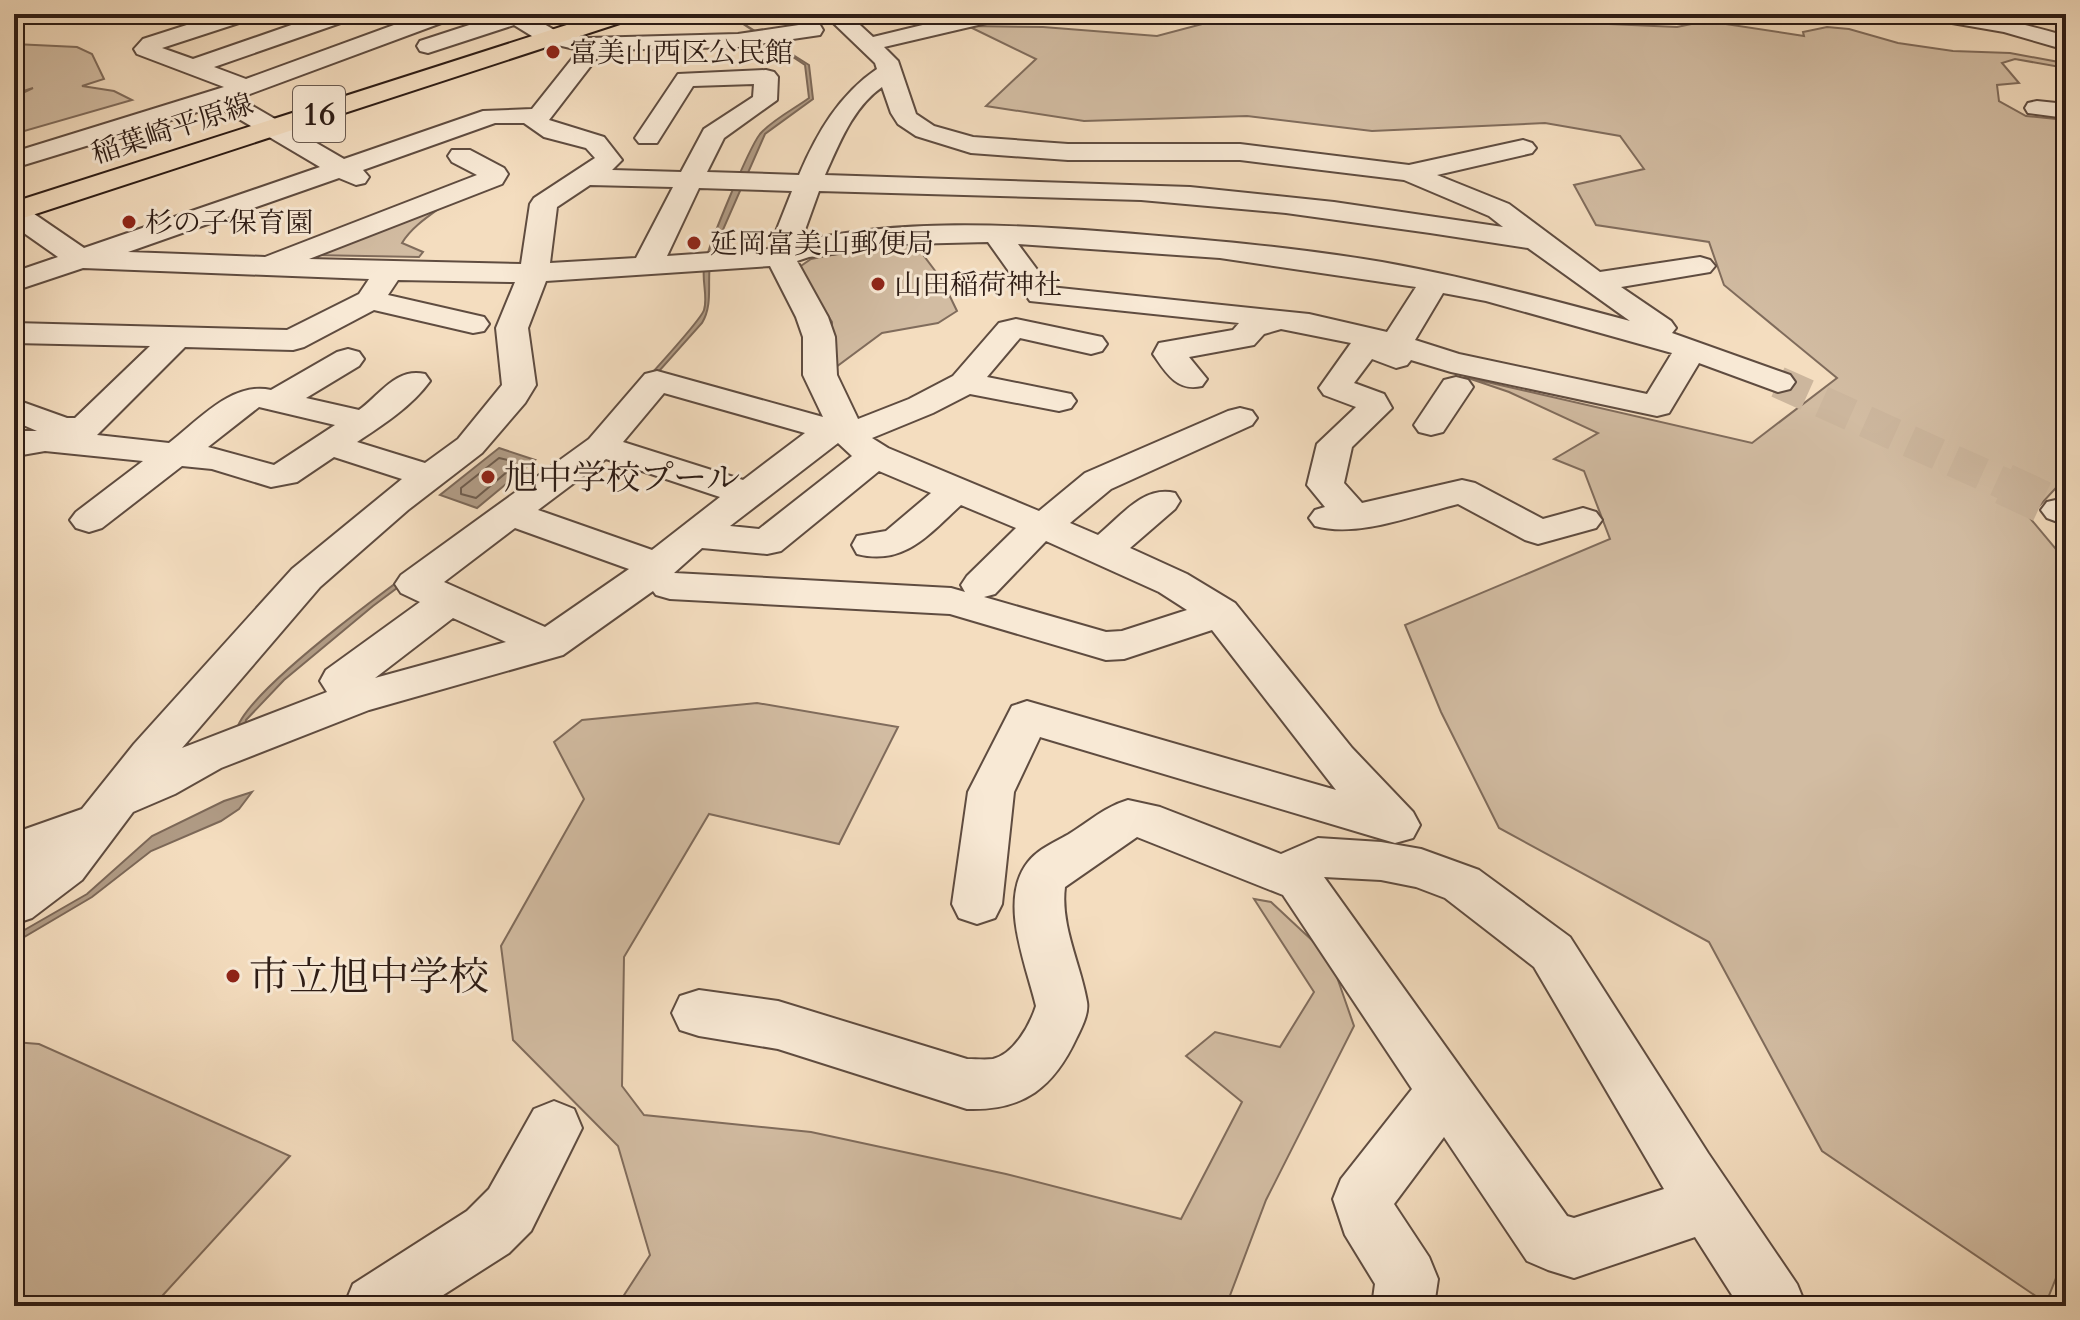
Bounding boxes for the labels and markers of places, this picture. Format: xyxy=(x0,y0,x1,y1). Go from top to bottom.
place label: 富美山西区公民館 xyxy=(569,34,793,72)
marker: 富美山西区公民館 xyxy=(544,43,562,61)
place label: 杉の子保育園 xyxy=(145,204,313,242)
marker: 杉の子保育園 xyxy=(120,213,138,231)
place label: 延岡富美山郵便局 xyxy=(710,225,934,263)
marker: 延岡富美山郵便局 xyxy=(685,234,703,252)
place label: 山田稲荷神社 xyxy=(894,266,1062,304)
marker: 山田稲荷神社 xyxy=(869,275,887,293)
place label: 旭中学校プール xyxy=(504,455,740,501)
marker: 旭中学校プール xyxy=(479,468,497,486)
place label: 市立旭中学校 xyxy=(249,950,489,1005)
marker: 市立旭中学校 xyxy=(224,967,242,985)

